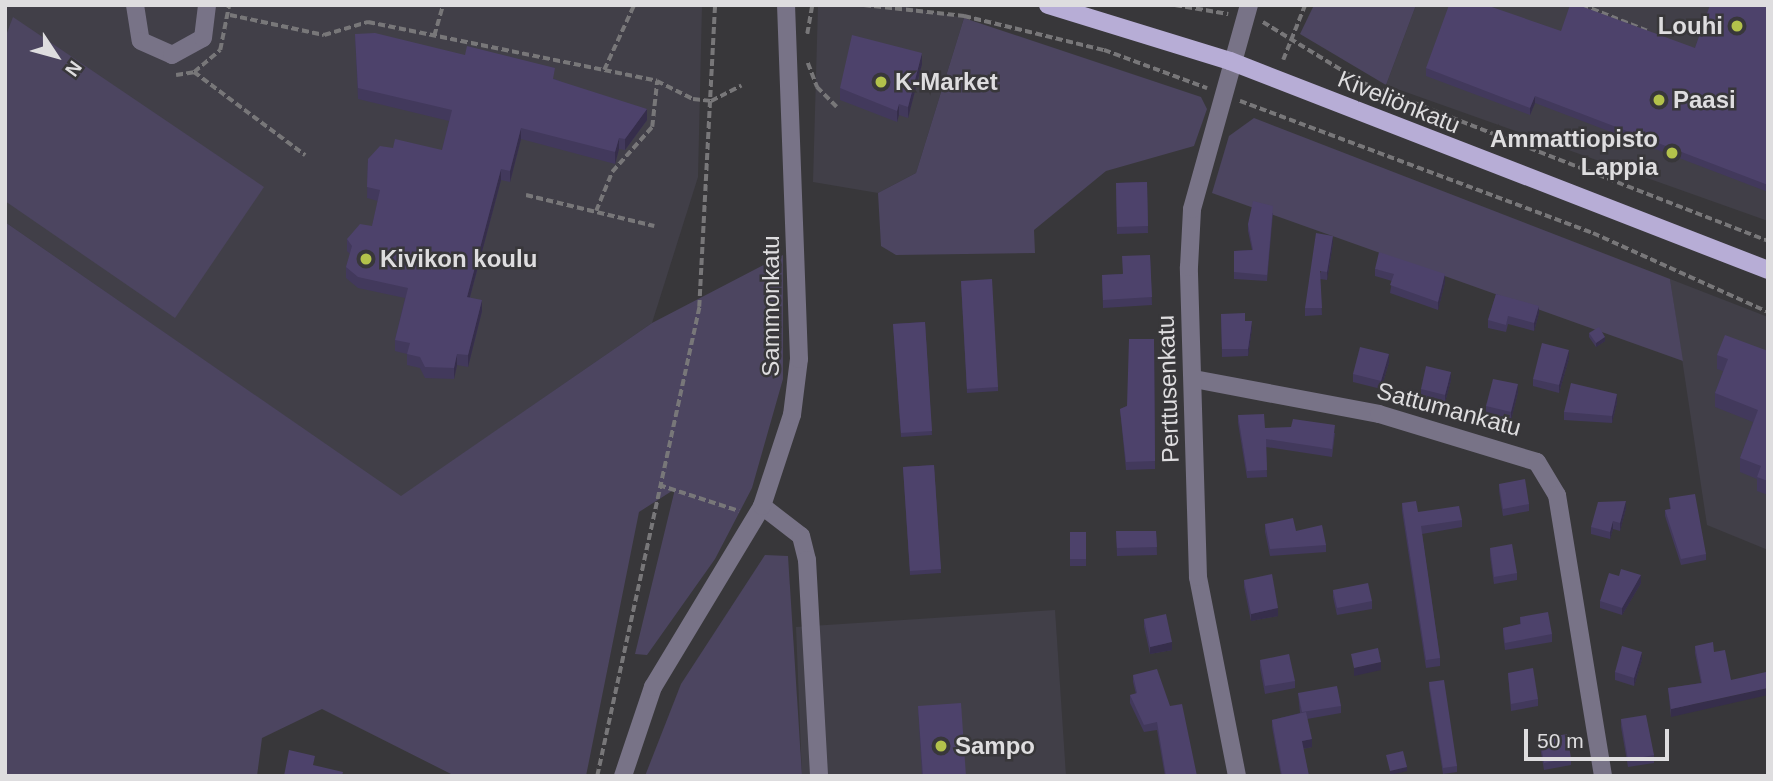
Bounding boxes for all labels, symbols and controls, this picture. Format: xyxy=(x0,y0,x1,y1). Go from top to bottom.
place label: Louhi xyxy=(1658,12,1723,40)
marker: Louhi xyxy=(1729,18,1745,34)
north arrow xyxy=(21,21,91,91)
text: N xyxy=(61,57,86,80)
street label: Kiveliönkatu xyxy=(1334,64,1464,140)
place label: K-Market xyxy=(895,68,998,96)
marker: K-Market xyxy=(873,74,889,90)
place label: Paasi xyxy=(1673,86,1736,114)
marker: Paasi xyxy=(1651,92,1667,108)
place label: Ammattiopisto Lappia xyxy=(1490,125,1658,181)
marker: Ammattiopisto Lappia xyxy=(1664,145,1680,161)
street label: Sammonkatu xyxy=(757,235,785,377)
place label: Kivikon koulu xyxy=(380,245,537,273)
marker: Kivikon koulu xyxy=(358,251,374,267)
street label: Perttusenkatu xyxy=(1151,314,1185,464)
street label: Sattumankatu xyxy=(1374,376,1524,442)
scale bar xyxy=(1528,714,1673,758)
text: 50 m xyxy=(1537,729,1584,752)
place label: Sampo xyxy=(955,732,1035,760)
marker: Sampo xyxy=(933,738,949,754)

